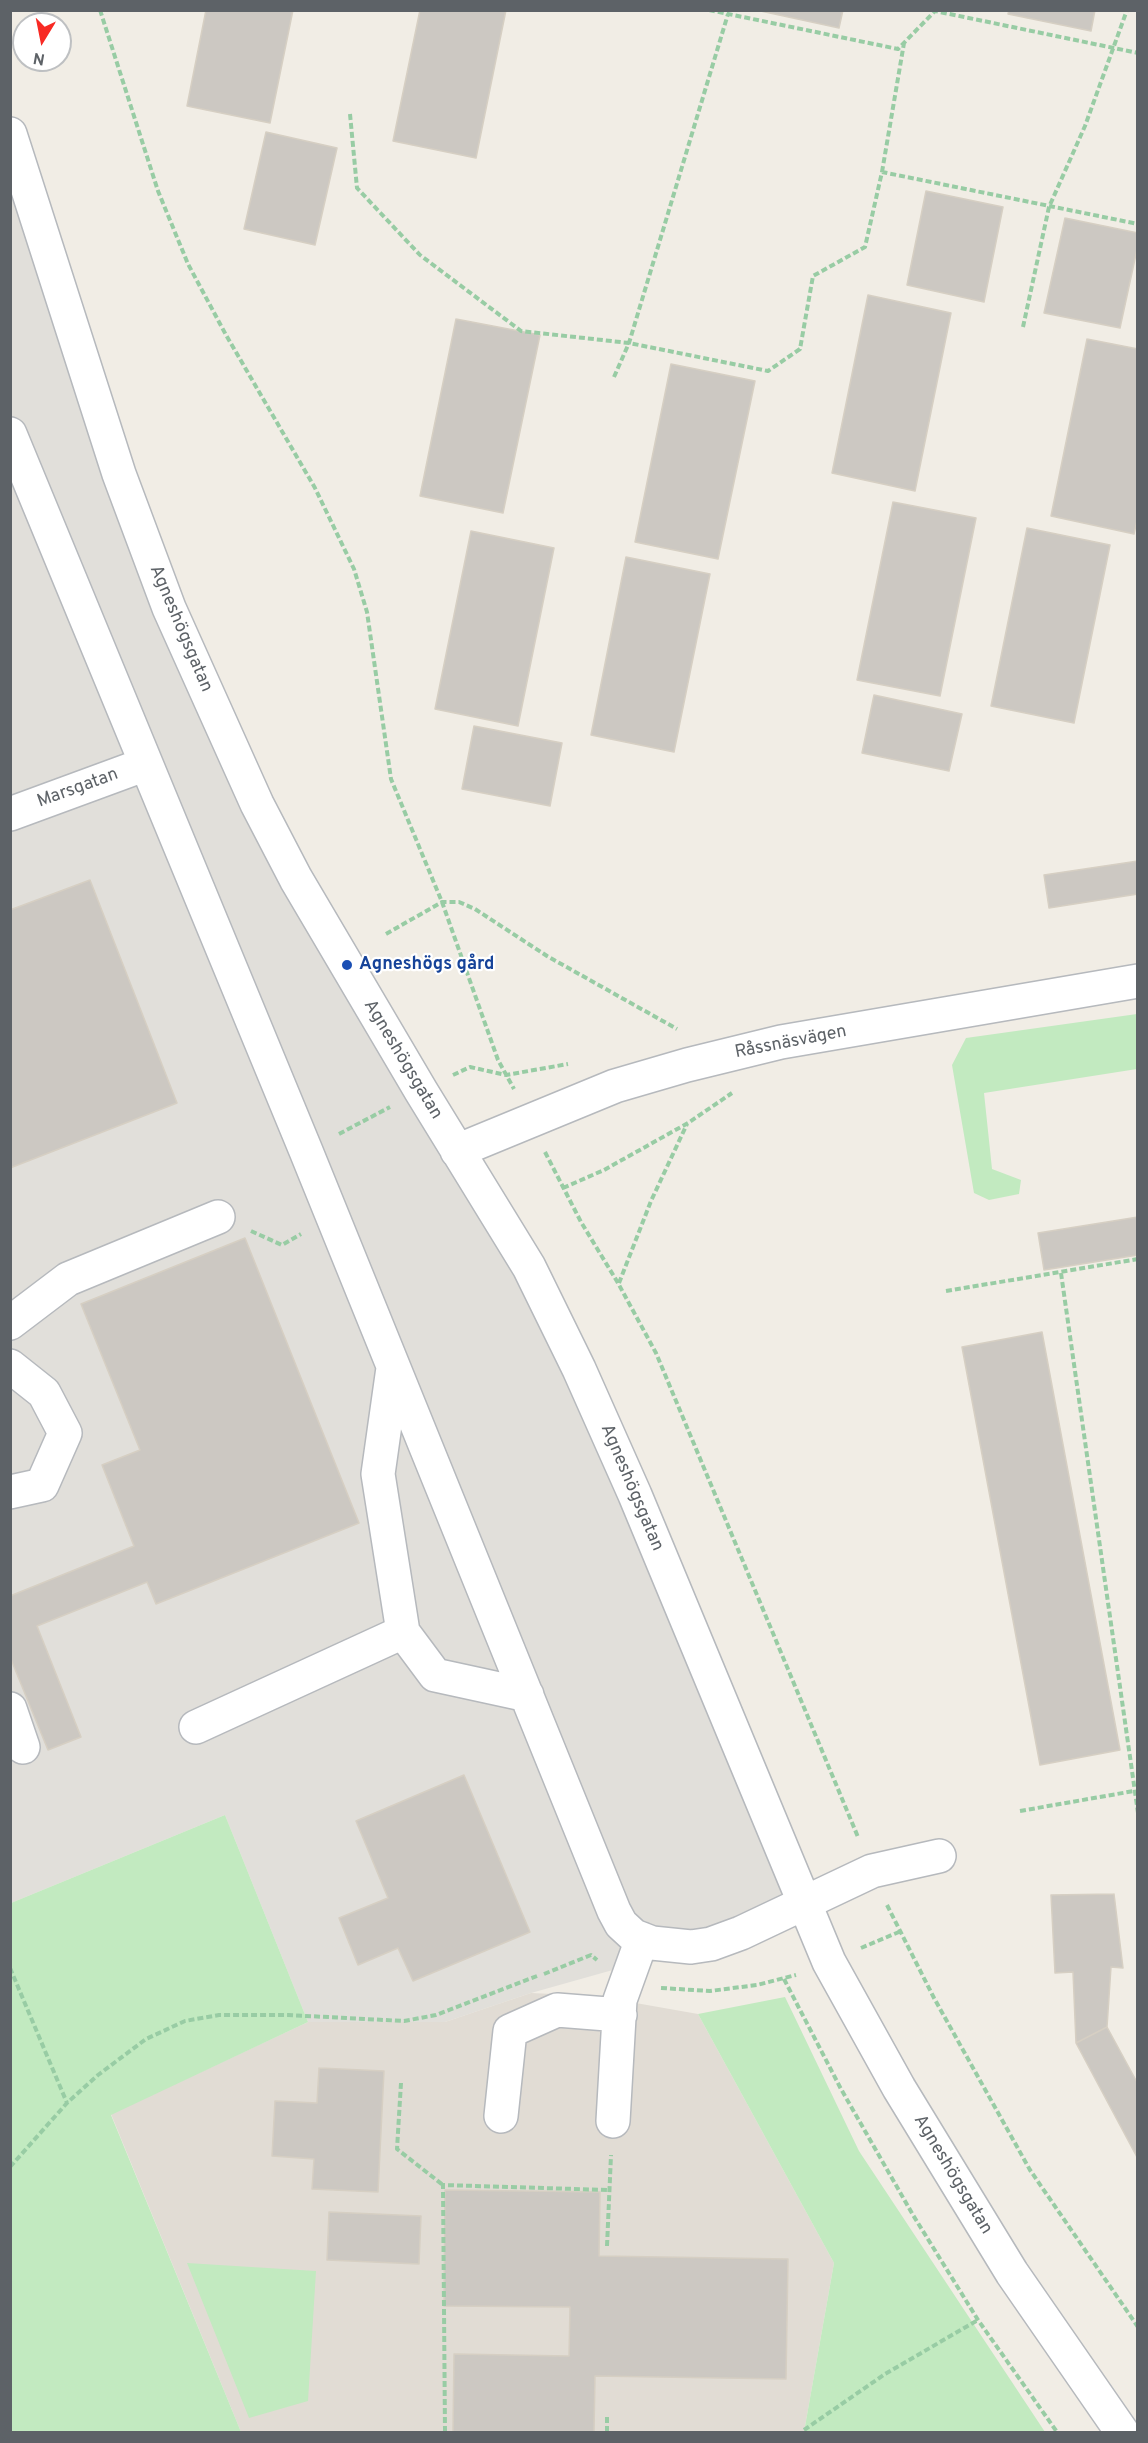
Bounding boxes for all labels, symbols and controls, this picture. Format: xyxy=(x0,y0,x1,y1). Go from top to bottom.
north arrow xyxy=(12,12,72,72)
text: N xyxy=(32,47,47,69)
street label: Agneshögsgatan xyxy=(144,562,216,696)
street label: Marsgatan xyxy=(35,764,121,814)
place label: Agneshögs gård xyxy=(359,954,494,976)
marker: Agneshögs gård xyxy=(340,958,354,972)
street label: Agneshögsgatan xyxy=(358,996,446,1124)
street label: Råssnäsvägen xyxy=(733,1022,849,1064)
street label: Agneshögsgatan xyxy=(595,1421,667,1555)
street label: Agneshögsgatan xyxy=(908,2111,996,2239)

